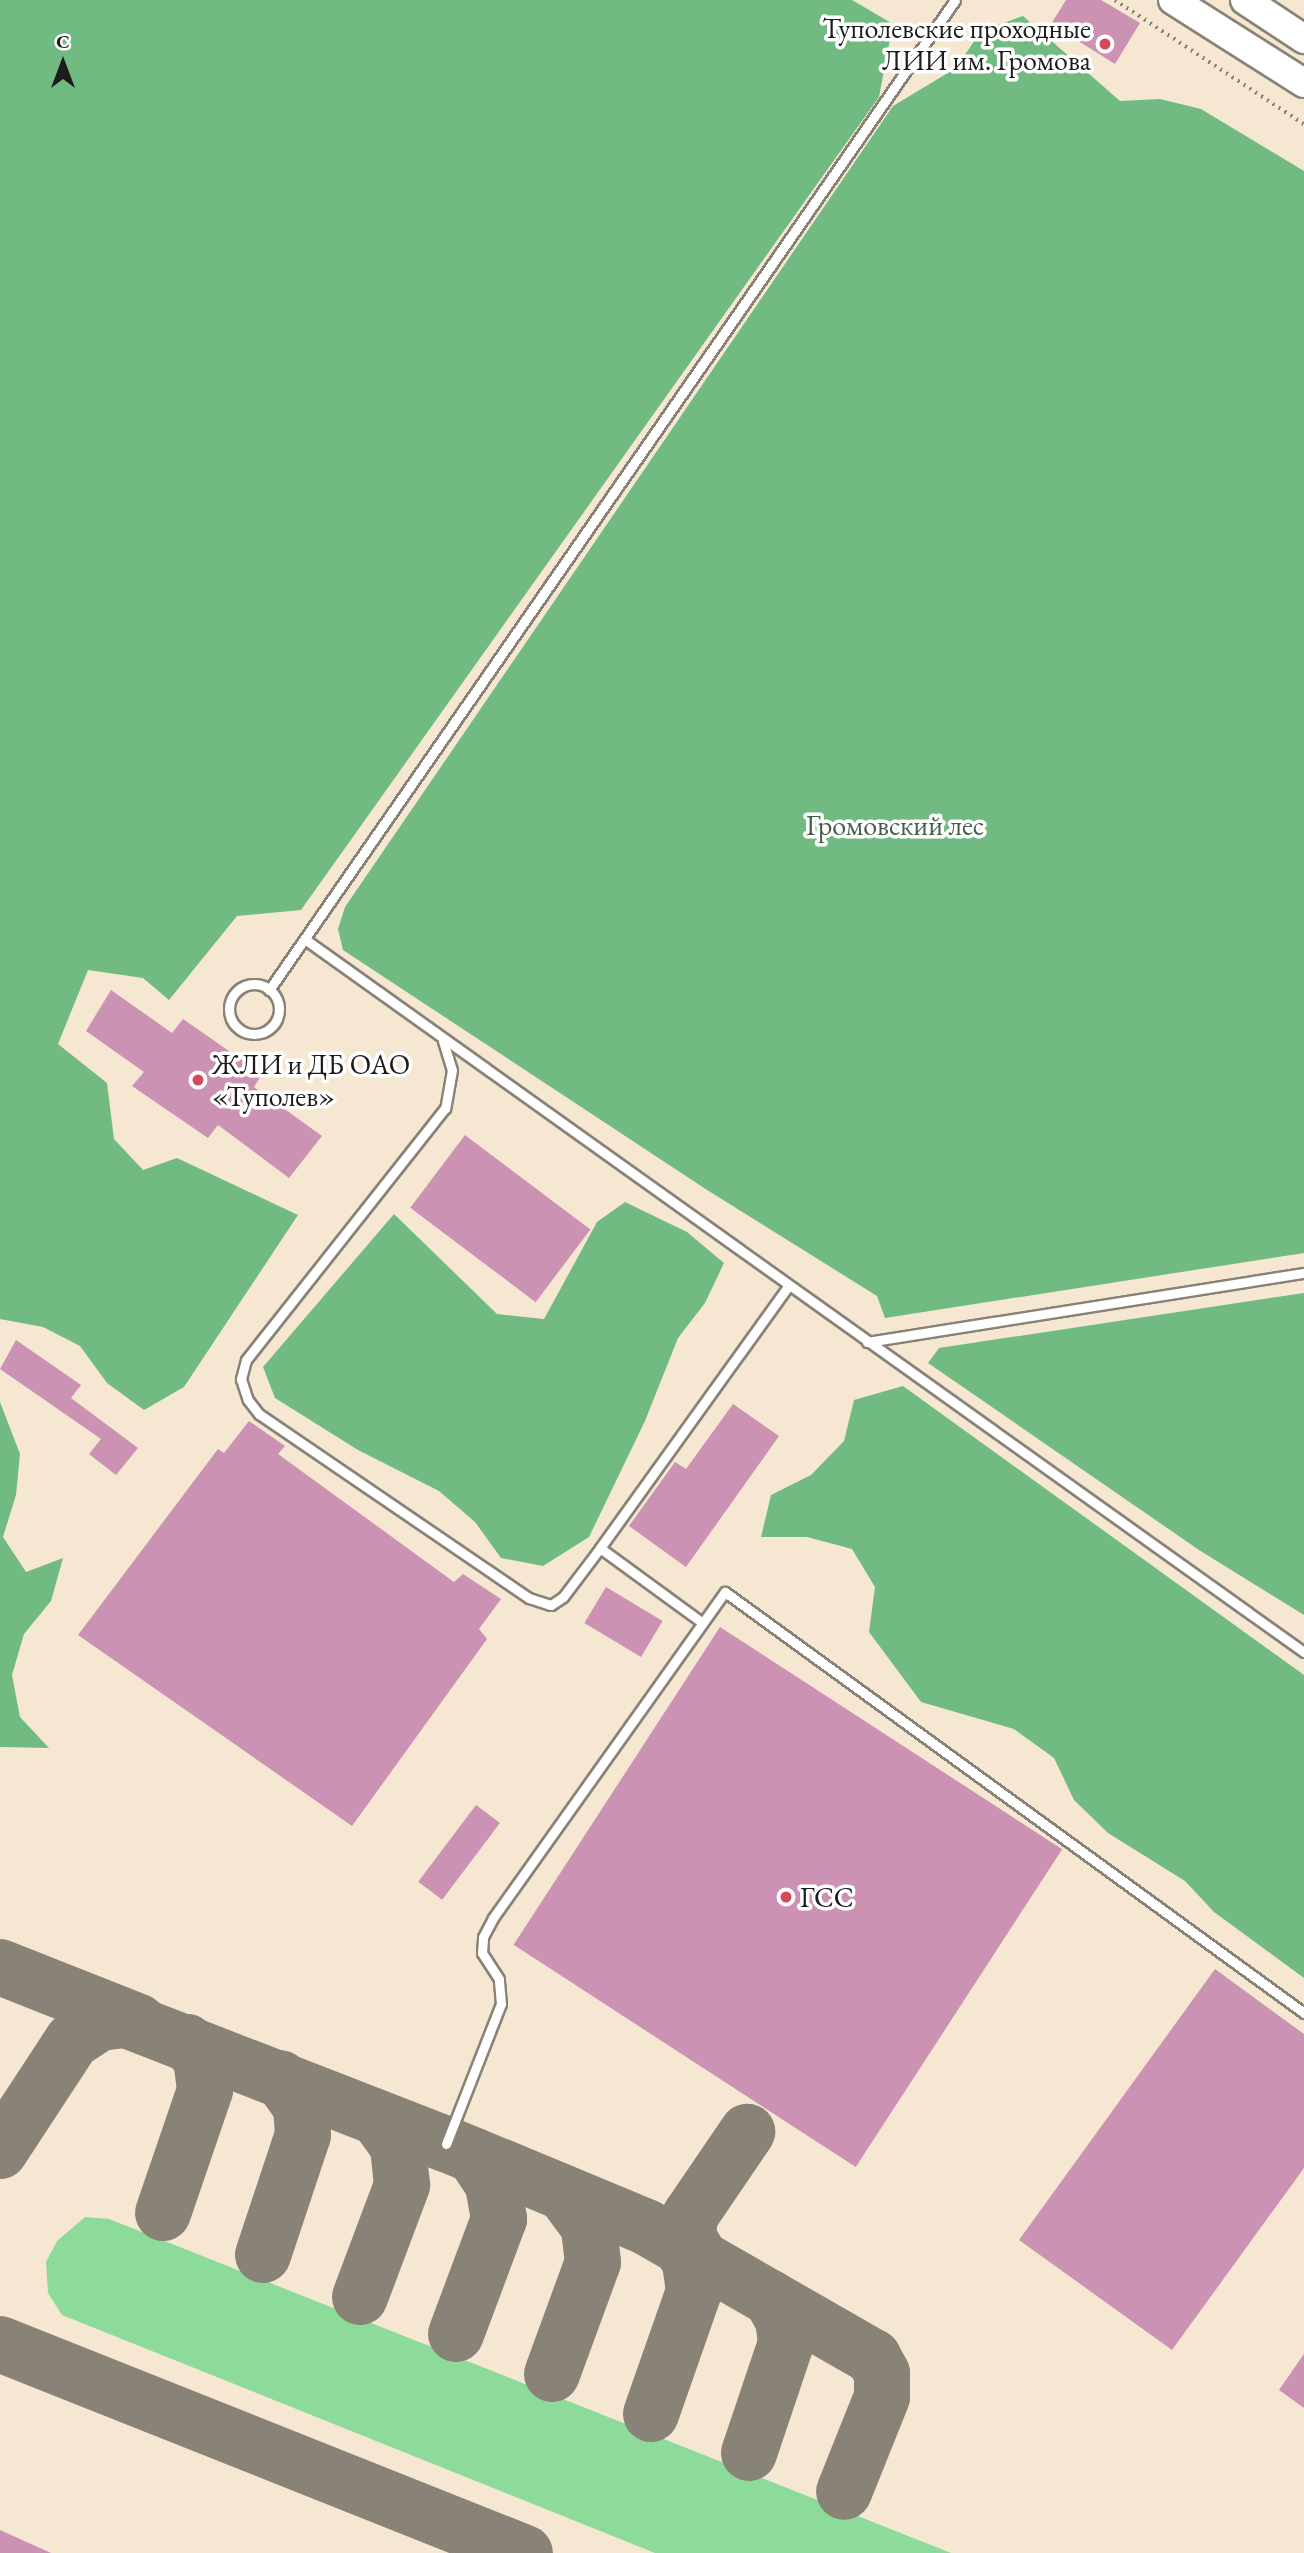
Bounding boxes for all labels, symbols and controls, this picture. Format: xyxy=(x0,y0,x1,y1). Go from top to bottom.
place label: Туполевские проходные ЛИИ им. Громова xyxy=(822,11,1091,77)
north arrow xyxy=(28,28,98,98)
text: С xyxy=(56,29,70,54)
marker: Туполевские проходные ЛИИ им. Громова xyxy=(1097,36,1113,52)
park label: Громовский лес xyxy=(806,808,984,842)
place label: ЖЛИ и ДБ ОАО «Туполев» xyxy=(212,1047,410,1113)
marker: ЖЛИ и ДБ ОАО «Туполев» xyxy=(190,1072,206,1088)
place label: ГСС xyxy=(800,1880,854,1914)
marker: ГСС xyxy=(778,1889,794,1905)

